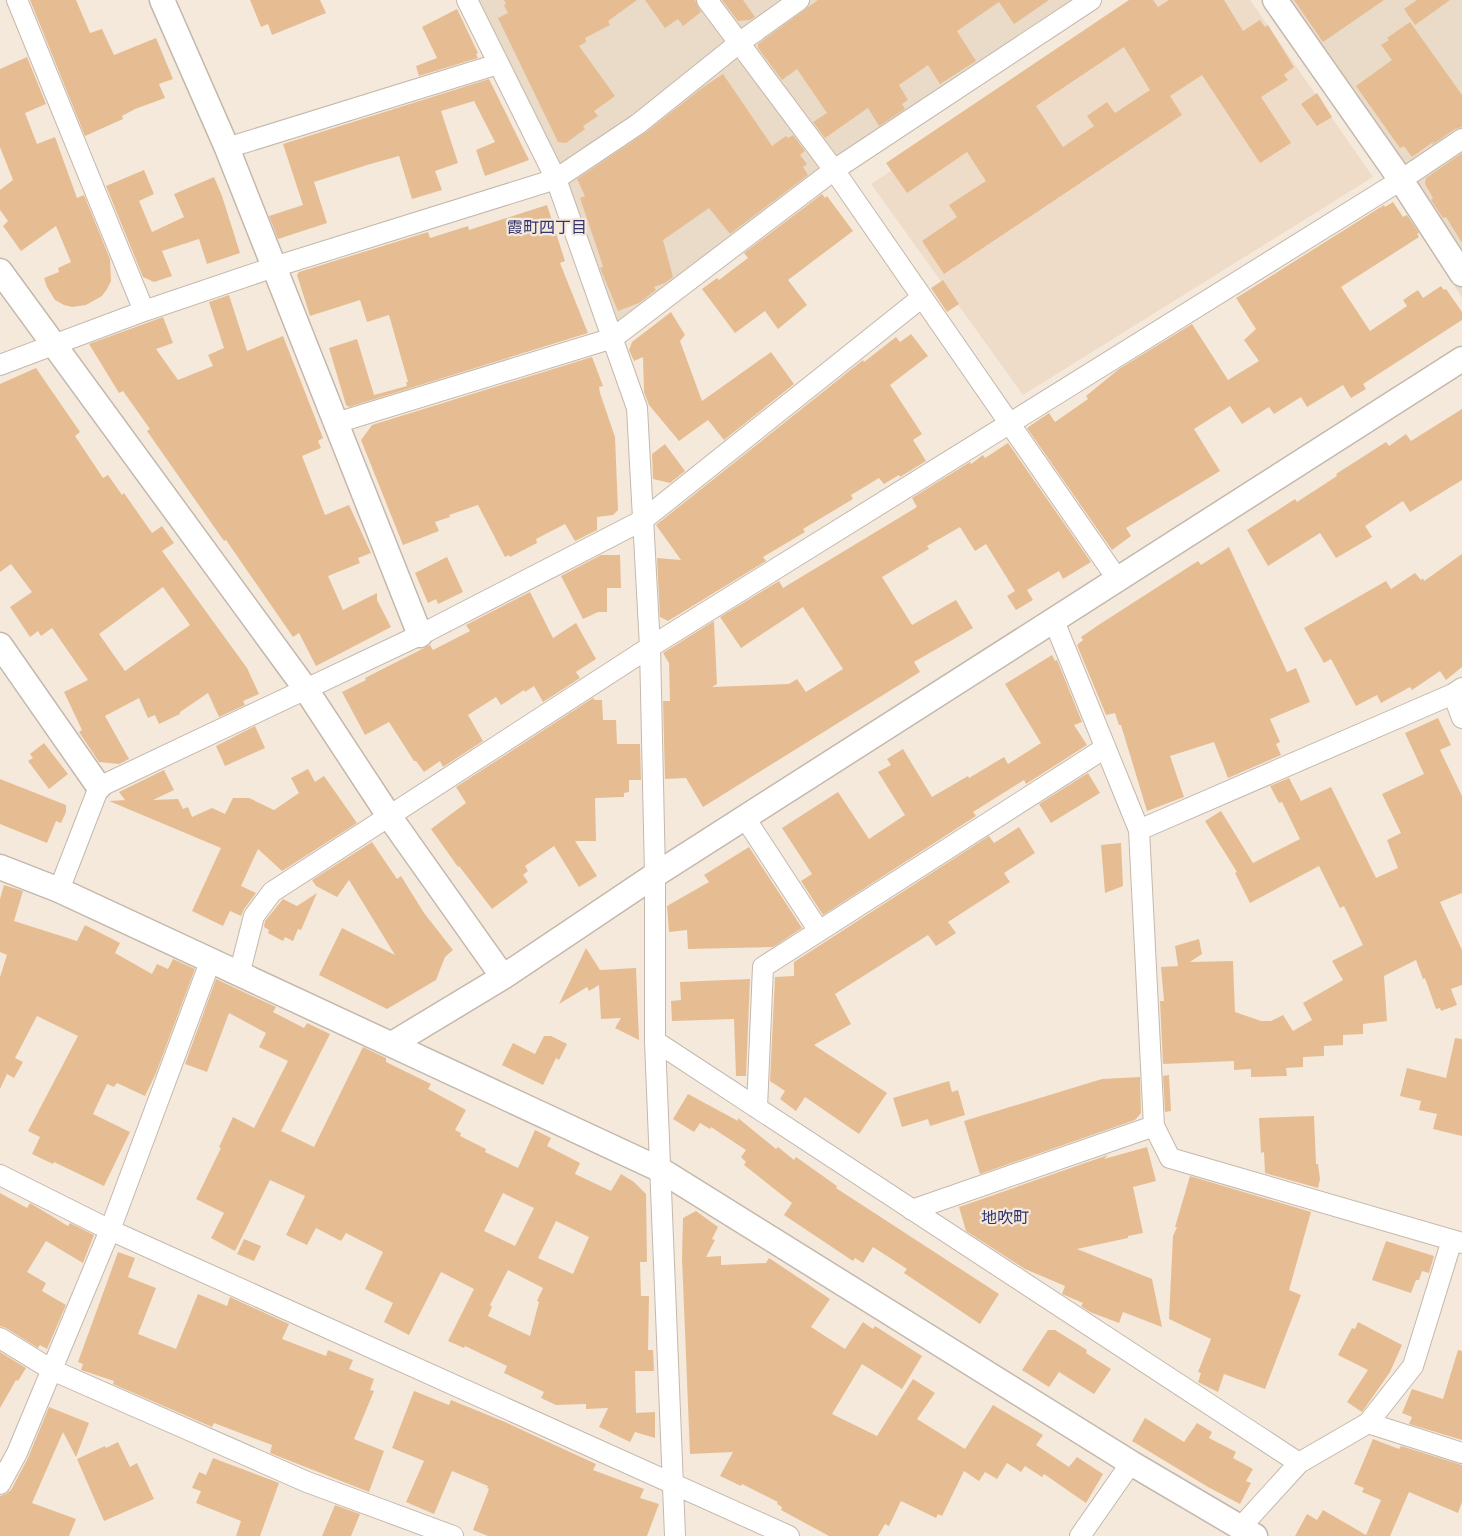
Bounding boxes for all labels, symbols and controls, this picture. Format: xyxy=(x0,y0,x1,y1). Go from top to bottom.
district label: 霞町四丁目 xyxy=(507,216,587,239)
district label: 地吹町 xyxy=(981,1206,1029,1229)

